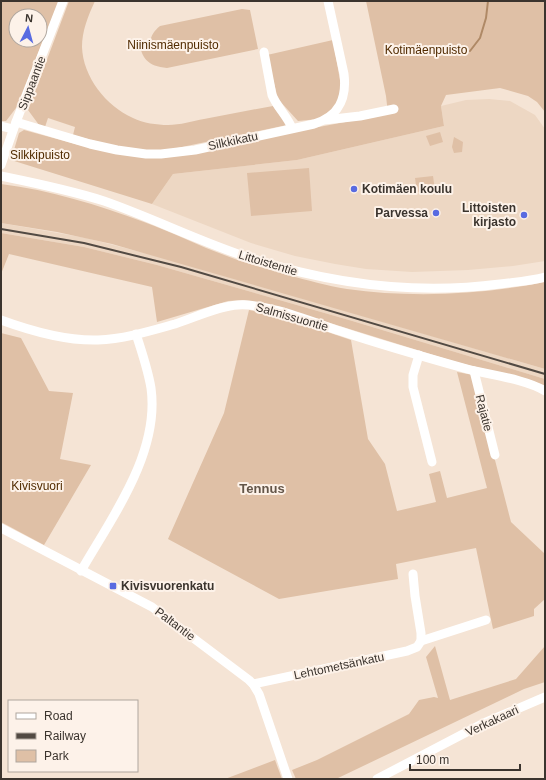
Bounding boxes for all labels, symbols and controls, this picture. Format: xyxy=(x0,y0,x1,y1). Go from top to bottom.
north arrow xyxy=(8,8,48,48)
text: N xyxy=(24,12,34,24)
park label: Niinismäenpuisto xyxy=(127,38,219,52)
park label: Kotimäenpuisto xyxy=(385,43,468,57)
street label: Sippaantie xyxy=(15,54,49,112)
street label: Silkkikatu xyxy=(207,129,259,153)
park label: Silkkipuisto xyxy=(10,148,70,162)
place label: Kotimäen koulu xyxy=(362,182,452,196)
marker: Kotimäen koulu xyxy=(349,184,359,194)
place label: Littoisten kirjasto xyxy=(462,201,516,229)
place label: Parvessa xyxy=(375,206,428,220)
marker: Parvessa xyxy=(431,208,441,218)
marker: Littoisten kirjasto xyxy=(519,210,529,220)
street label: Littoistentie xyxy=(237,247,299,279)
street label: Salmissuontie xyxy=(254,300,330,334)
street label: Rajatie xyxy=(473,393,495,433)
park label: Kivisvuori xyxy=(11,479,63,493)
district label: Tennus xyxy=(239,481,285,496)
place label: Kivisvuorenkatu xyxy=(121,579,214,593)
marker: Kivisvuorenkatu xyxy=(108,581,118,591)
street label: Paltantie xyxy=(152,604,198,644)
street label: Lehtometsänkatu xyxy=(293,650,385,682)
legend xyxy=(8,700,138,772)
street label: Verkakaari xyxy=(463,703,521,739)
text: Road xyxy=(44,709,73,723)
text: Railway xyxy=(44,729,86,743)
scale bar xyxy=(410,746,520,772)
text: Park xyxy=(44,749,70,763)
text: 100 m xyxy=(416,753,449,767)

